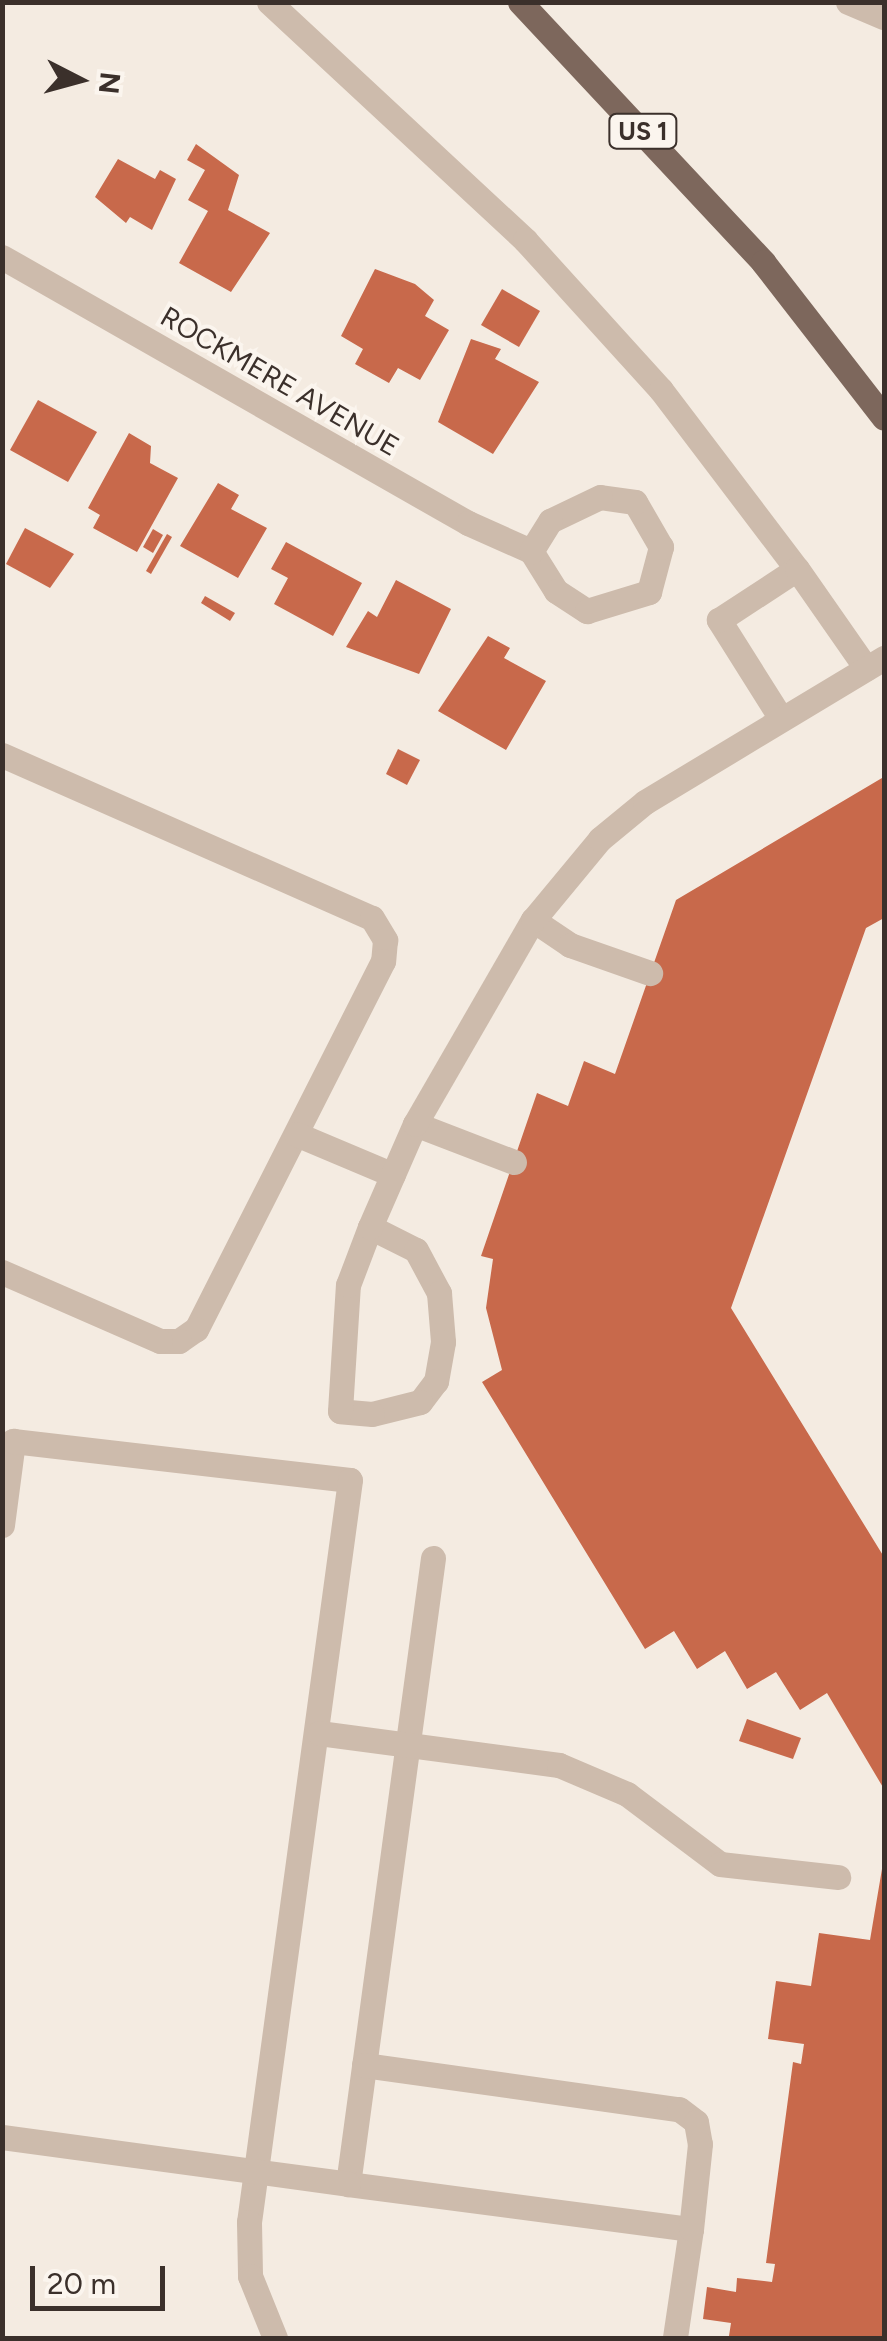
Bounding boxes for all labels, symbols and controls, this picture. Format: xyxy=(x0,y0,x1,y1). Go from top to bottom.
north arrow xyxy=(30,30,130,130)
text: N xyxy=(92,71,128,96)
road number: US 1 xyxy=(608,111,678,151)
street label: ROCKMERE AVENUE xyxy=(155,299,405,463)
scale bar xyxy=(35,2246,170,2308)
text: 20 m xyxy=(47,2265,116,2302)

